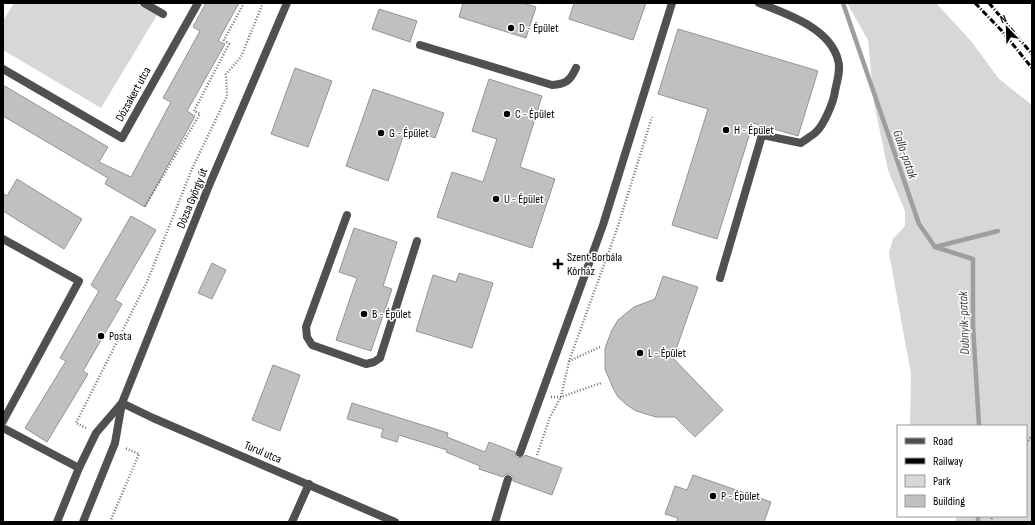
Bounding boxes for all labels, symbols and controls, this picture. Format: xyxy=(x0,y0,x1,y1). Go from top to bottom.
north arrow xyxy=(987,8,1027,48)
text: N xyxy=(998,12,1009,26)
place label: D - Épület xyxy=(519,21,559,36)
marker: D - Épület xyxy=(506,23,516,33)
street label: Dózsakert utca xyxy=(112,64,155,124)
place label: C - Épület xyxy=(515,107,555,122)
marker: C - Épület xyxy=(502,109,512,119)
place label: H - Épület xyxy=(734,123,774,138)
marker: H - Épület xyxy=(721,125,731,135)
place label: G - Épület xyxy=(389,126,429,141)
marker: G - Épület xyxy=(376,128,386,138)
water label: Galla-patak xyxy=(889,128,921,182)
street label: Dózsa György út xyxy=(173,165,212,231)
place label: U - Épület xyxy=(504,192,544,207)
marker: U - Épület xyxy=(491,194,501,204)
place label: Szent Borbála Kórház xyxy=(567,250,622,279)
marker: Szent Borbála Kórház xyxy=(552,258,564,270)
water label: Dubnyik-patak xyxy=(955,290,973,355)
place label: B - Épület xyxy=(372,307,412,322)
marker: B - Épület xyxy=(359,309,369,319)
place label: Posta xyxy=(109,329,132,344)
marker: Posta xyxy=(96,331,106,341)
place label: L - Épület xyxy=(648,346,687,361)
marker: L - Épület xyxy=(635,348,645,358)
legend xyxy=(897,425,1027,517)
text: Road xyxy=(933,434,953,449)
street label: Turul utca xyxy=(242,438,284,467)
text: Railway xyxy=(933,454,964,469)
text: Park xyxy=(933,474,951,489)
place label: P - Épület xyxy=(721,489,760,504)
marker: P - Épület xyxy=(708,491,718,501)
text: Building xyxy=(933,494,965,509)

